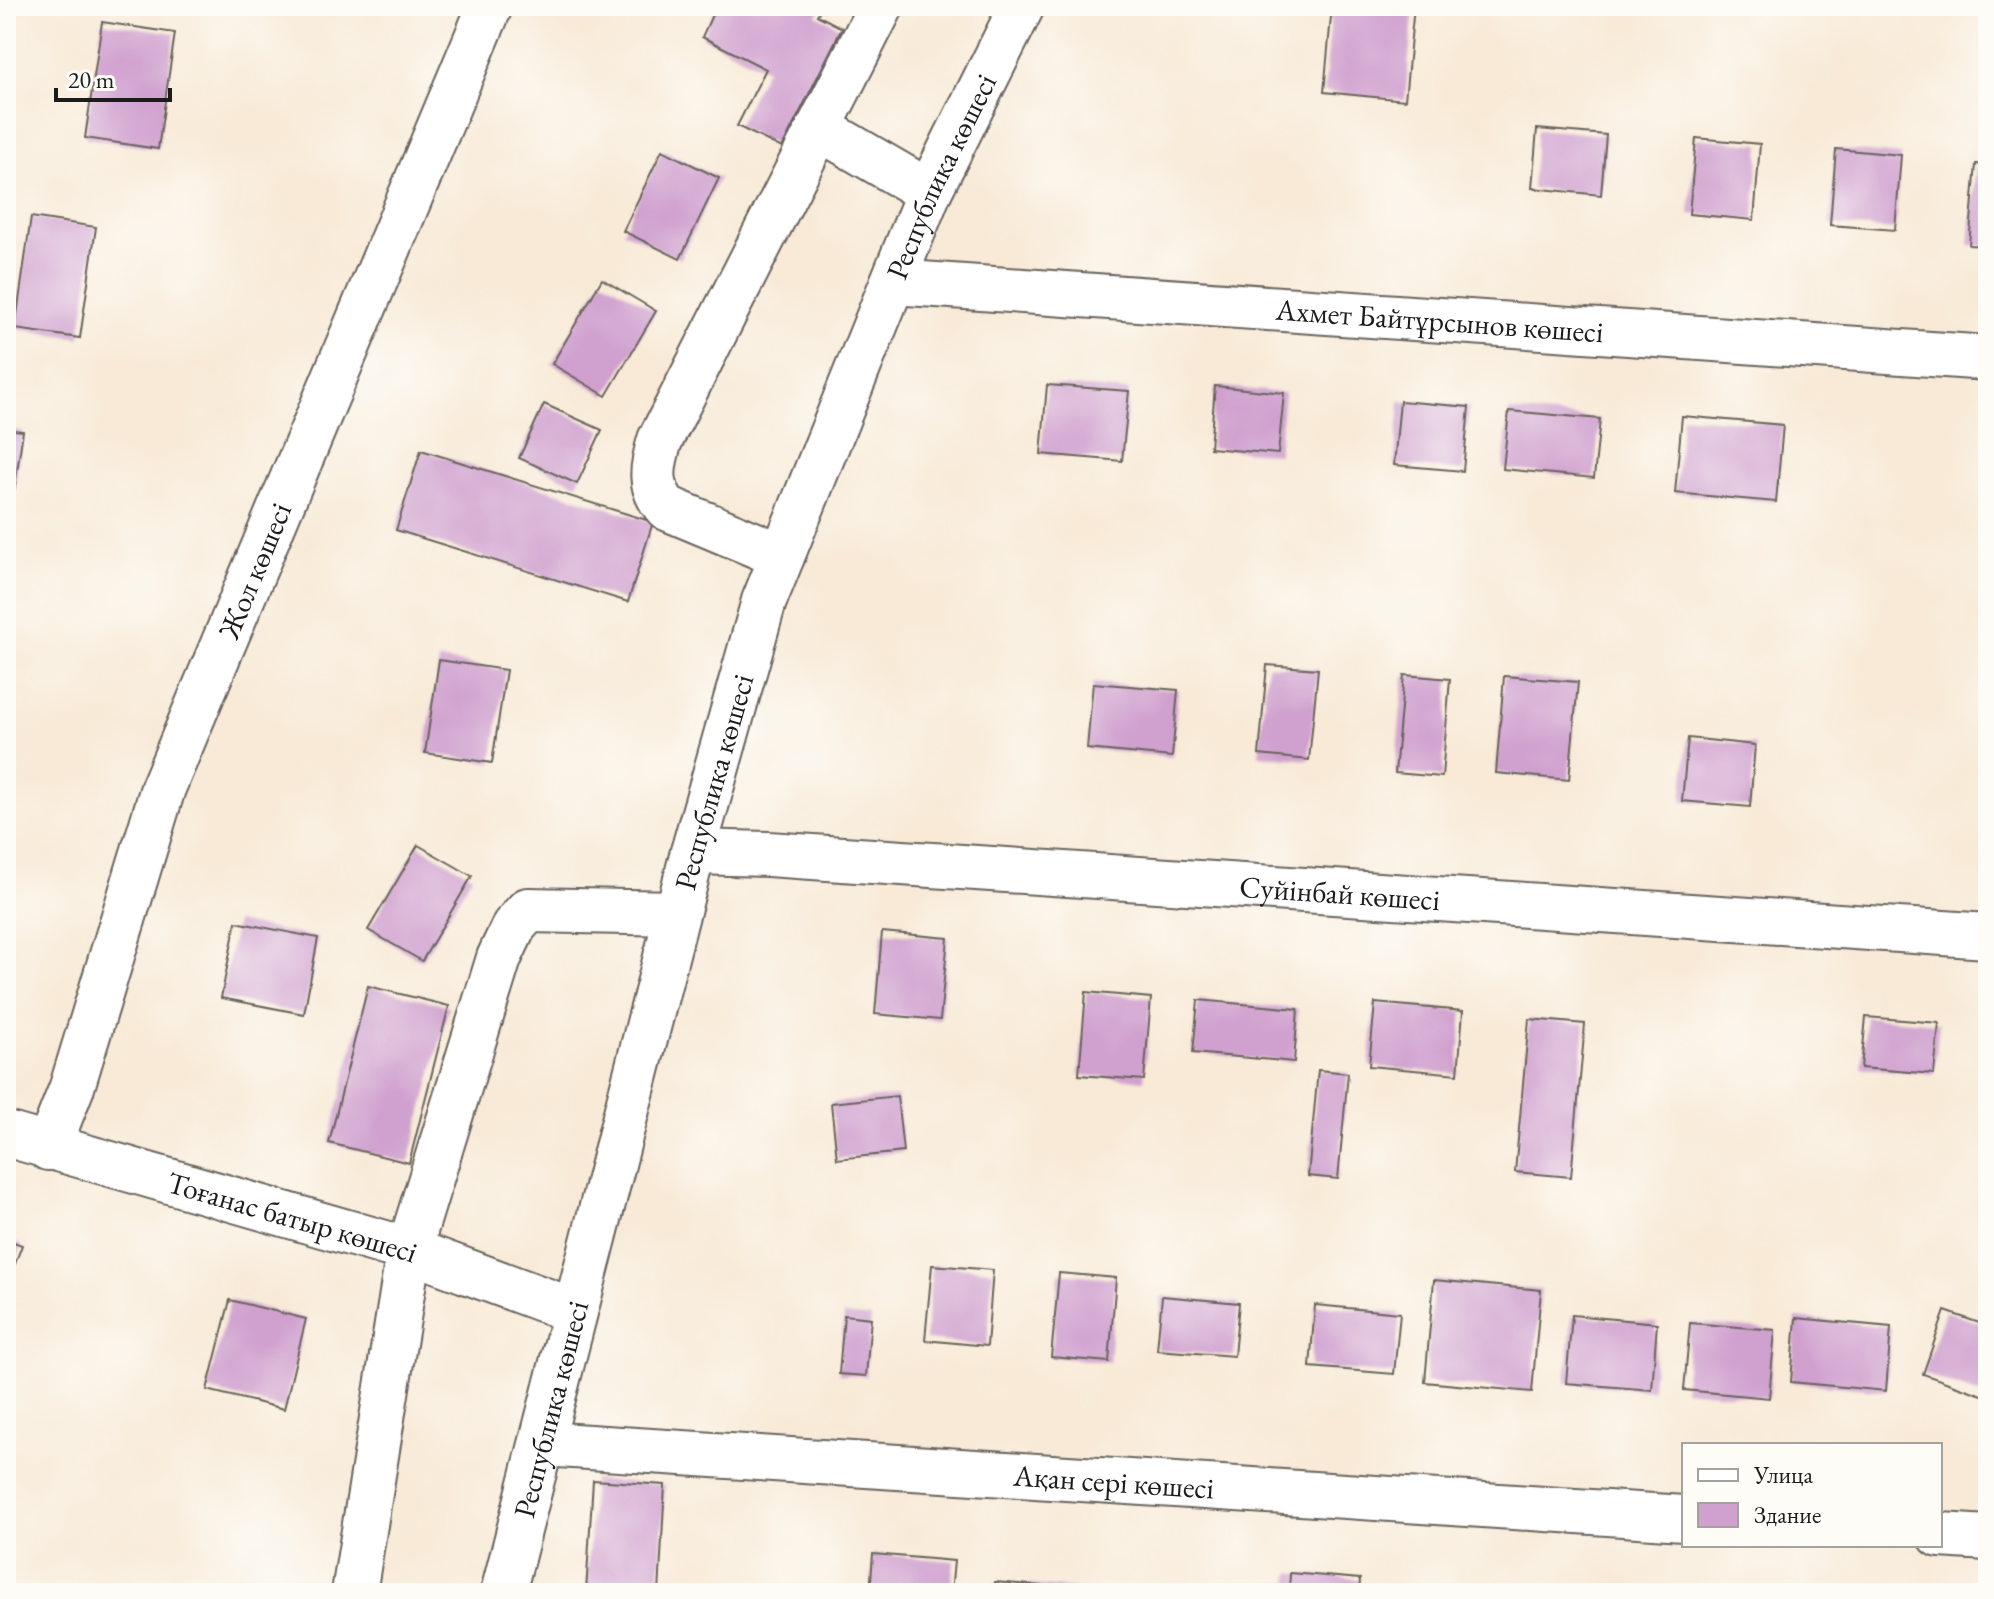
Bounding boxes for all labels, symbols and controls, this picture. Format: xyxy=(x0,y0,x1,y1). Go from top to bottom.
scale bar xyxy=(56,52,170,102)
text: 20 m xyxy=(68,64,115,95)
street label: Республика көшесі xyxy=(876,67,1005,285)
street label: Ахмет Байтұрсынов көшесі xyxy=(1273,289,1605,351)
street label: Жол көшесі xyxy=(208,497,300,645)
street label: Республика көшесі xyxy=(665,669,762,894)
street label: Суйінбай көшесі xyxy=(1238,866,1441,919)
street label: Тоғанас батыр көшесі xyxy=(163,1162,423,1271)
street label: Республика көшесі xyxy=(504,1296,597,1522)
legend xyxy=(1682,1443,1942,1547)
street label: Ақан сері көшесі xyxy=(1011,1455,1215,1507)
text: Улица xyxy=(1753,1459,1813,1490)
text: Здание xyxy=(1754,1499,1821,1530)

